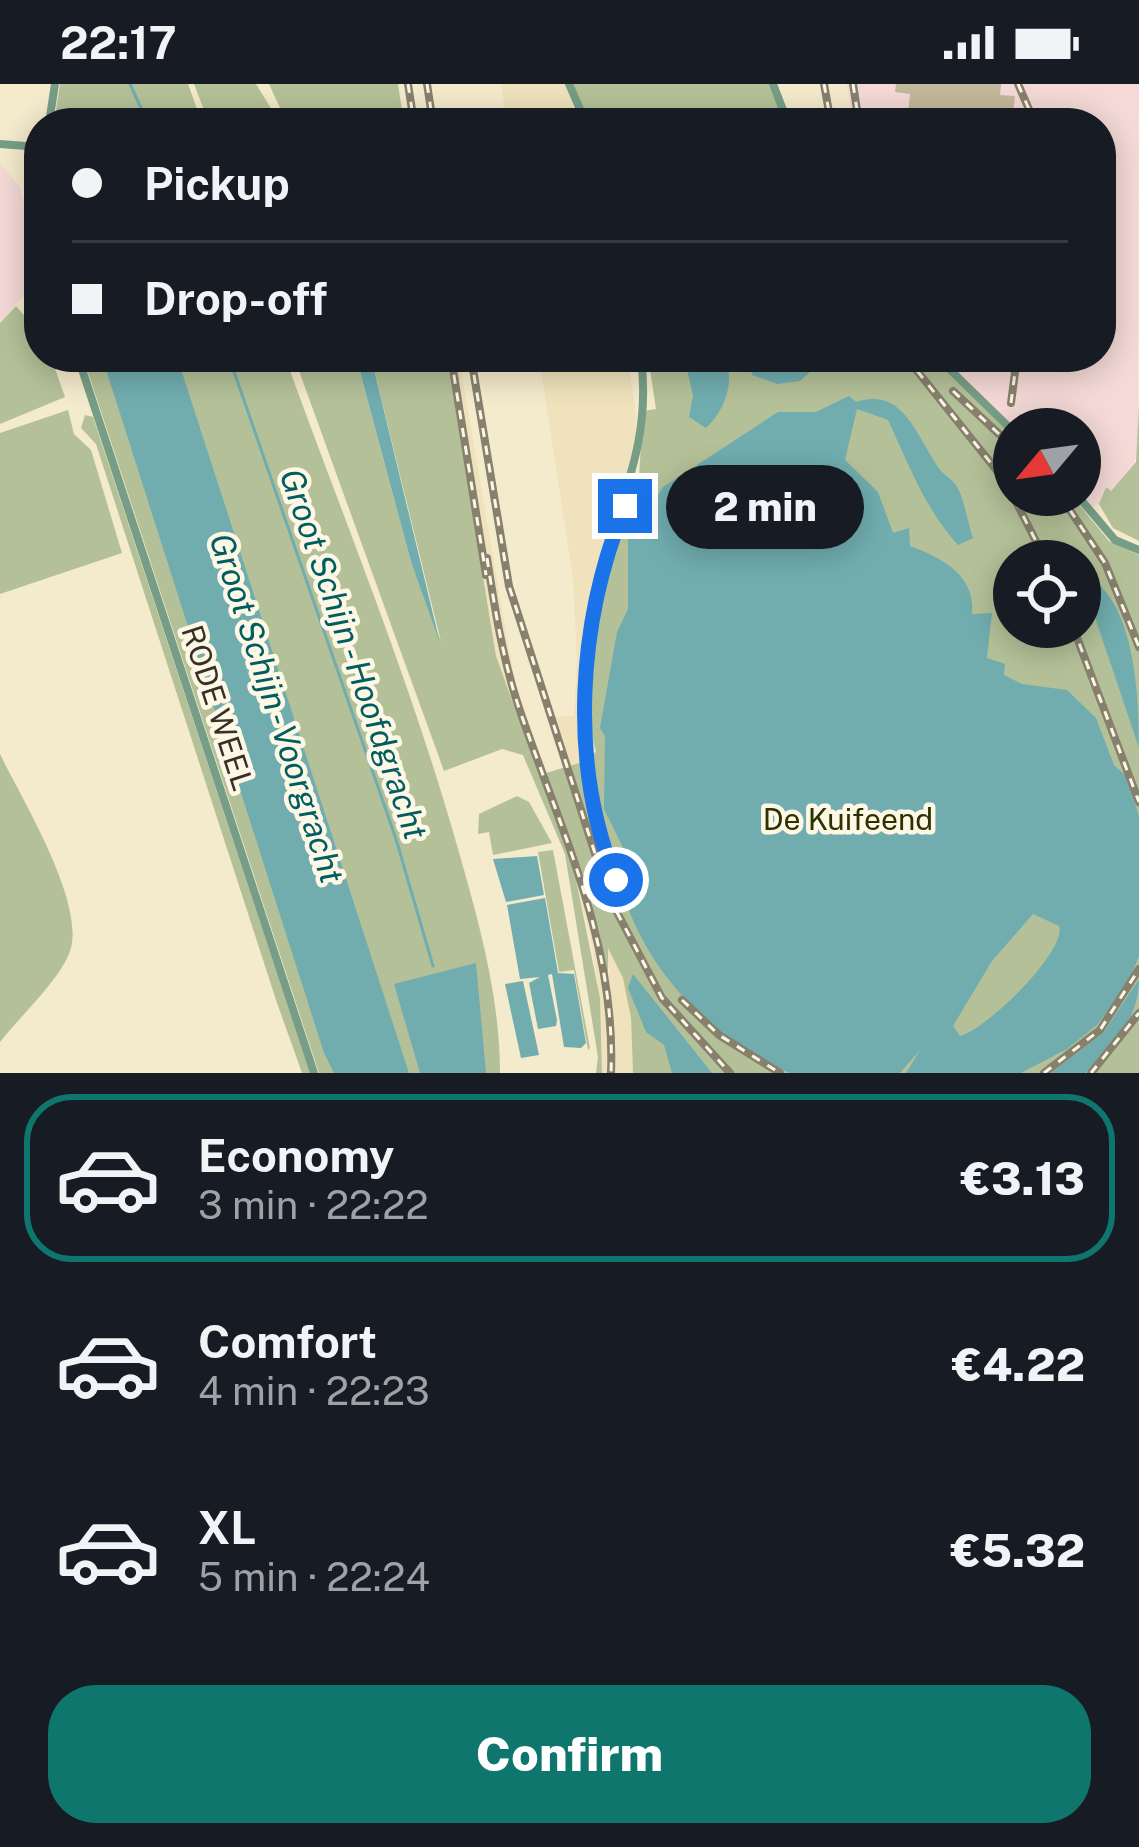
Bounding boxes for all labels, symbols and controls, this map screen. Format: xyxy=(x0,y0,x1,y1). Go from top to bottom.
text: 22:17 xyxy=(60,16,177,69)
text: Pickup xyxy=(144,157,290,210)
text: Drop-off xyxy=(144,272,327,325)
north arrow xyxy=(993,408,1101,516)
map controls xyxy=(993,408,1101,648)
water label: Groot Schijn - Hoofdgracht xyxy=(273,464,436,845)
callout: 2 min xyxy=(667,464,865,548)
route end xyxy=(598,479,652,533)
text: 2 min xyxy=(713,484,817,530)
water label: Groot Schijn - Voorgracht xyxy=(202,528,352,888)
button: locate xyxy=(993,540,1101,648)
street label: RODE WEEL xyxy=(174,621,262,795)
park label: De Kuifeend xyxy=(763,801,933,837)
route start xyxy=(589,853,643,907)
icon: car xyxy=(54,1124,162,1232)
text: Economy xyxy=(198,1129,394,1182)
text: €3.13 xyxy=(961,1152,1085,1205)
text: 3 min · 22:22 xyxy=(198,1182,428,1228)
icon: car xyxy=(54,1310,162,1418)
text: Comfort xyxy=(198,1315,377,1368)
text: €4.22 xyxy=(952,1338,1085,1391)
text: 4 min · 22:23 xyxy=(198,1368,430,1414)
icon: car xyxy=(54,1496,162,1604)
text: XL xyxy=(198,1501,256,1554)
text: €5.32 xyxy=(950,1524,1085,1577)
text: 5 min · 22:24 xyxy=(198,1554,430,1600)
button: Confirm xyxy=(48,1685,1091,1823)

